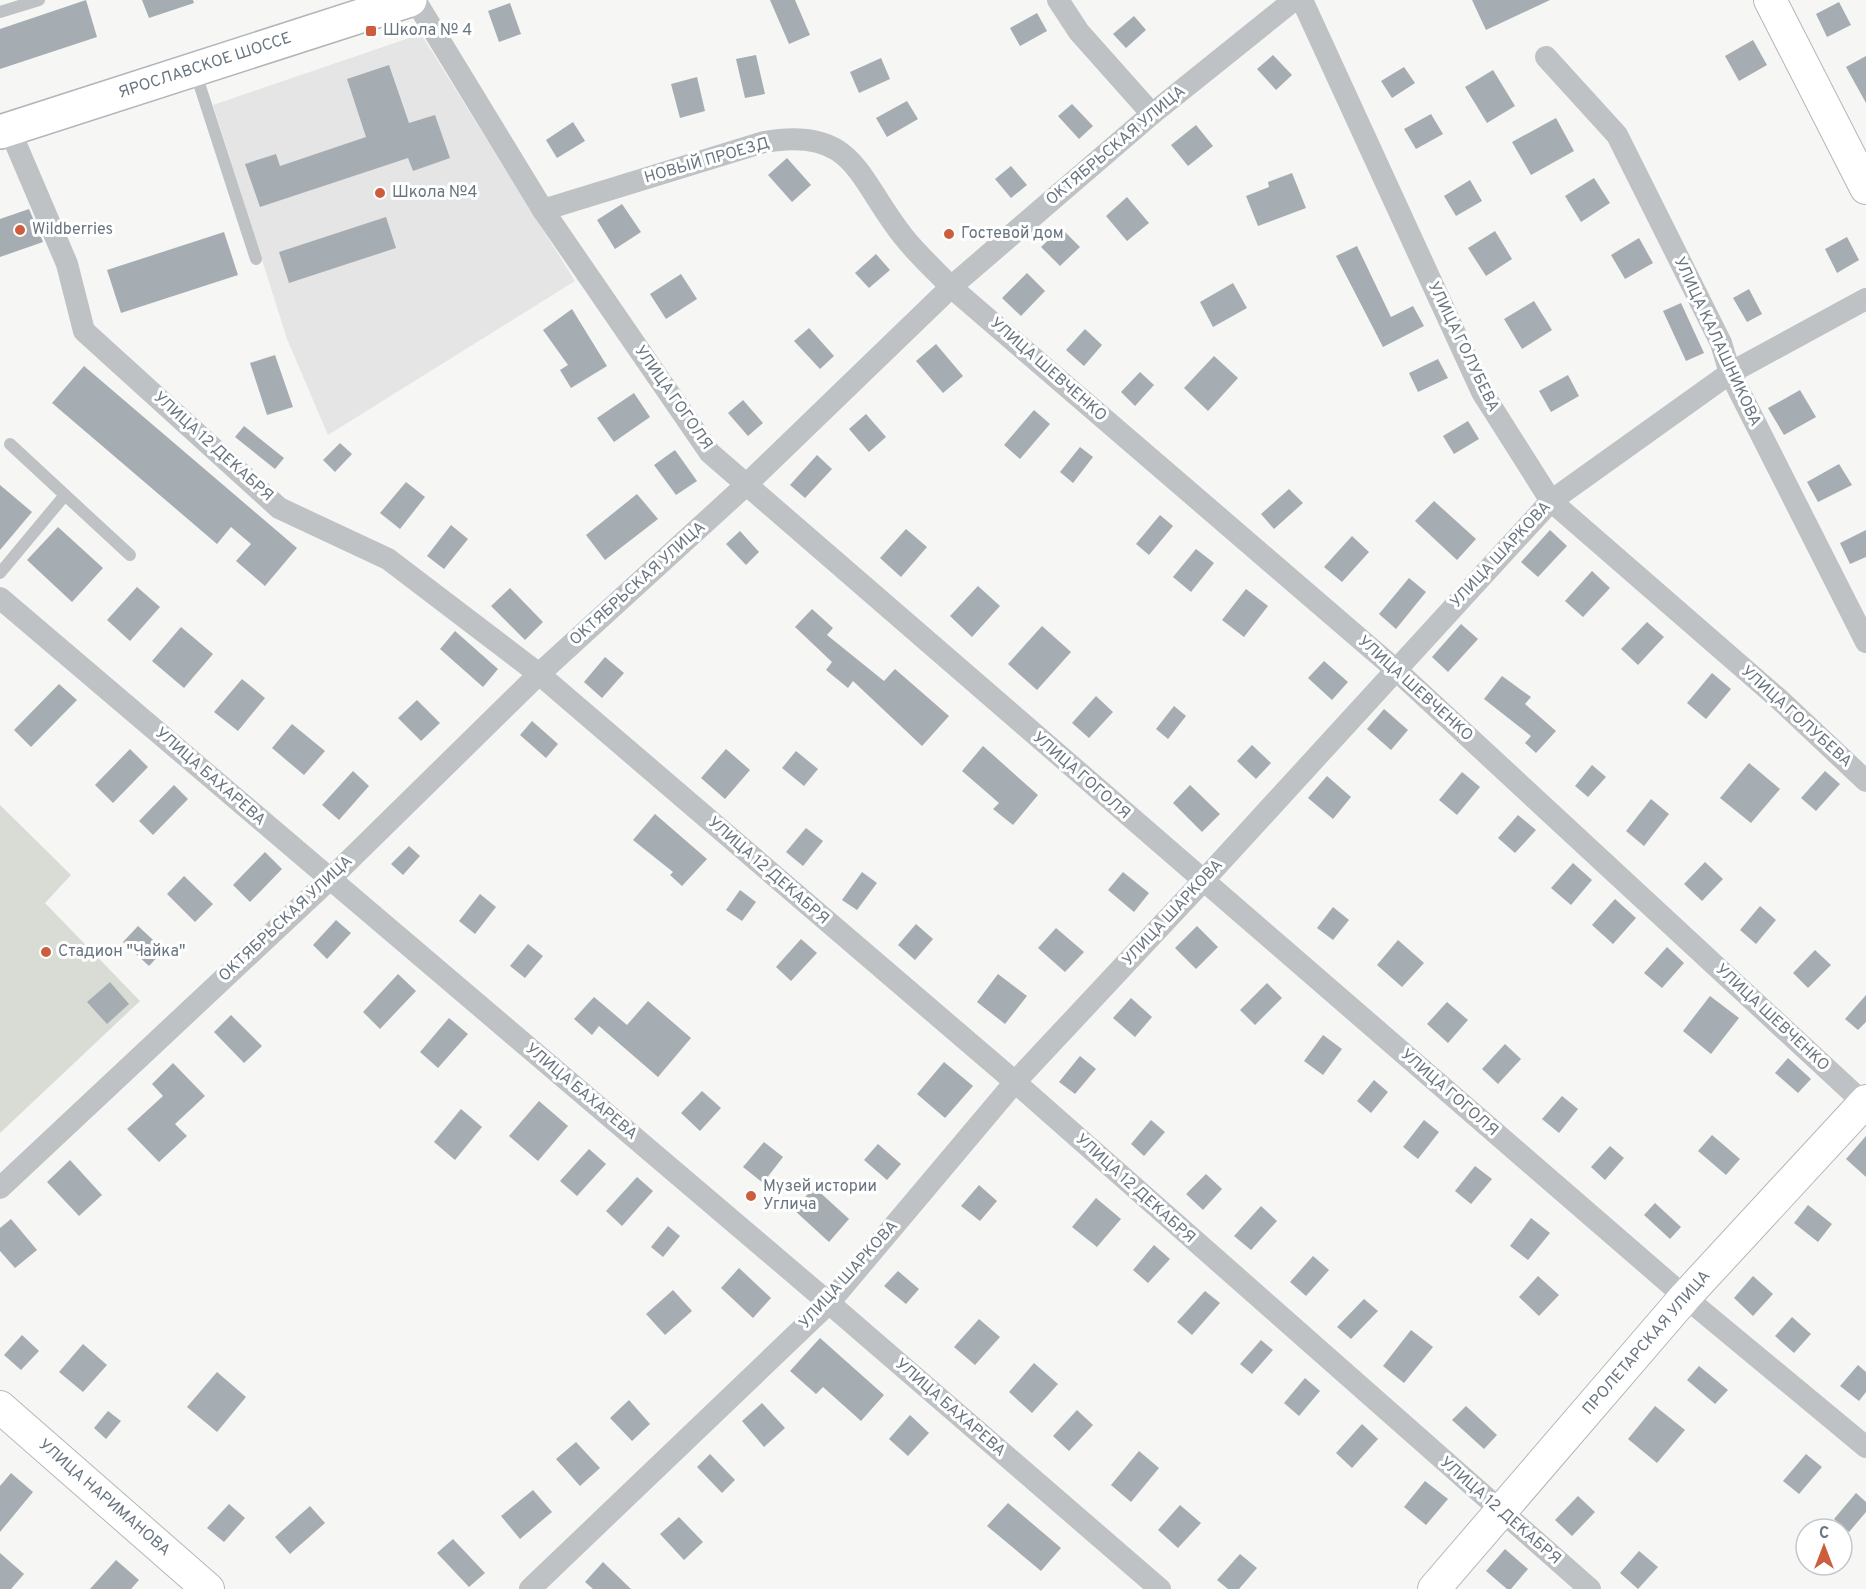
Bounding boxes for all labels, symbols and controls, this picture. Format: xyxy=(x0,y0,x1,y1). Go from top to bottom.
place label: Школа № 4 xyxy=(383,21,472,41)
marker: Школа № 4 xyxy=(364,24,378,38)
street label: ЯРОСЛАВСКОЕ ШОССЕ xyxy=(116,29,294,103)
street label: ОКТЯБРЬСКАЯ УЛИЦА xyxy=(1042,82,1190,210)
street label: НОВЫЙ ПРОЕЗД xyxy=(642,132,772,188)
place label: Школа №4 xyxy=(392,183,477,203)
marker: Школа №4 xyxy=(373,186,387,200)
place label: Wildberries xyxy=(32,220,113,240)
marker: Wildberries xyxy=(13,223,27,237)
place label: Гостевой дом xyxy=(961,224,1064,244)
marker: Гостевой дом xyxy=(942,227,956,241)
street label: УЛИЦА КАЛАШНИКОВА xyxy=(1669,254,1765,430)
street label: УЛИЦА ГОЛУБЕВА xyxy=(1423,279,1503,416)
street label: УЛИЦА ШЕВЧЕНКО xyxy=(985,314,1111,426)
street label: УЛИЦА ГОГОЛЯ xyxy=(630,342,716,454)
street label: УЛИЦА 12 ДЕКАБРЯ xyxy=(149,388,277,506)
street label: УЛИЦА ШАРКОВА xyxy=(1446,497,1556,612)
street label: ОКТЯБРЬСКАЯ УЛИЦА xyxy=(566,518,710,650)
street label: УЛИЦА ШЕВЧЕНКО xyxy=(1353,632,1477,746)
street label: УЛИЦА ГОЛУБЕВА xyxy=(1736,662,1856,772)
street label: УЛИЦА БАХАРЕВА xyxy=(151,724,269,831)
street label: УЛИЦА ГОГОЛЯ xyxy=(1028,728,1134,824)
street label: УЛИЦА 12 ДЕКАБРЯ xyxy=(703,813,833,929)
street label: ОКТЯБРЬСКАЯ УЛИЦА xyxy=(215,852,357,986)
street label: УЛИЦА ШАРКОВА xyxy=(1118,855,1228,970)
place label: Стадион "Чайка" xyxy=(58,942,185,962)
marker: Стадион "Чайка" xyxy=(39,945,53,959)
street label: УЛИЦА ШЕВЧЕНКО xyxy=(1711,960,1833,1076)
street label: УЛИЦА БАХАРЕВА xyxy=(521,1039,641,1145)
street label: УЛИЦА ГОГОЛЯ xyxy=(1396,1045,1502,1141)
street label: УЛИЦА 12 ДЕКАБРЯ xyxy=(1071,1130,1199,1248)
place label: Музей истории Углича xyxy=(763,1177,877,1215)
marker: Музей истории Углича xyxy=(744,1189,758,1203)
street label: УЛИЦА ШАРКОВА xyxy=(795,1217,903,1333)
street label: ПРОЛЕТАРСКАЯ УЛИЦА xyxy=(1579,1267,1715,1419)
street label: УЛИЦА БАХАРЕВА xyxy=(891,1355,1009,1462)
street label: УЛИЦА НАРИМАНОВА xyxy=(34,1435,174,1561)
street label: УЛИЦА 12 ДЕКАБРЯ xyxy=(1435,1453,1565,1569)
north arrow xyxy=(1794,1517,1854,1577)
text: С xyxy=(1819,1524,1829,1544)

